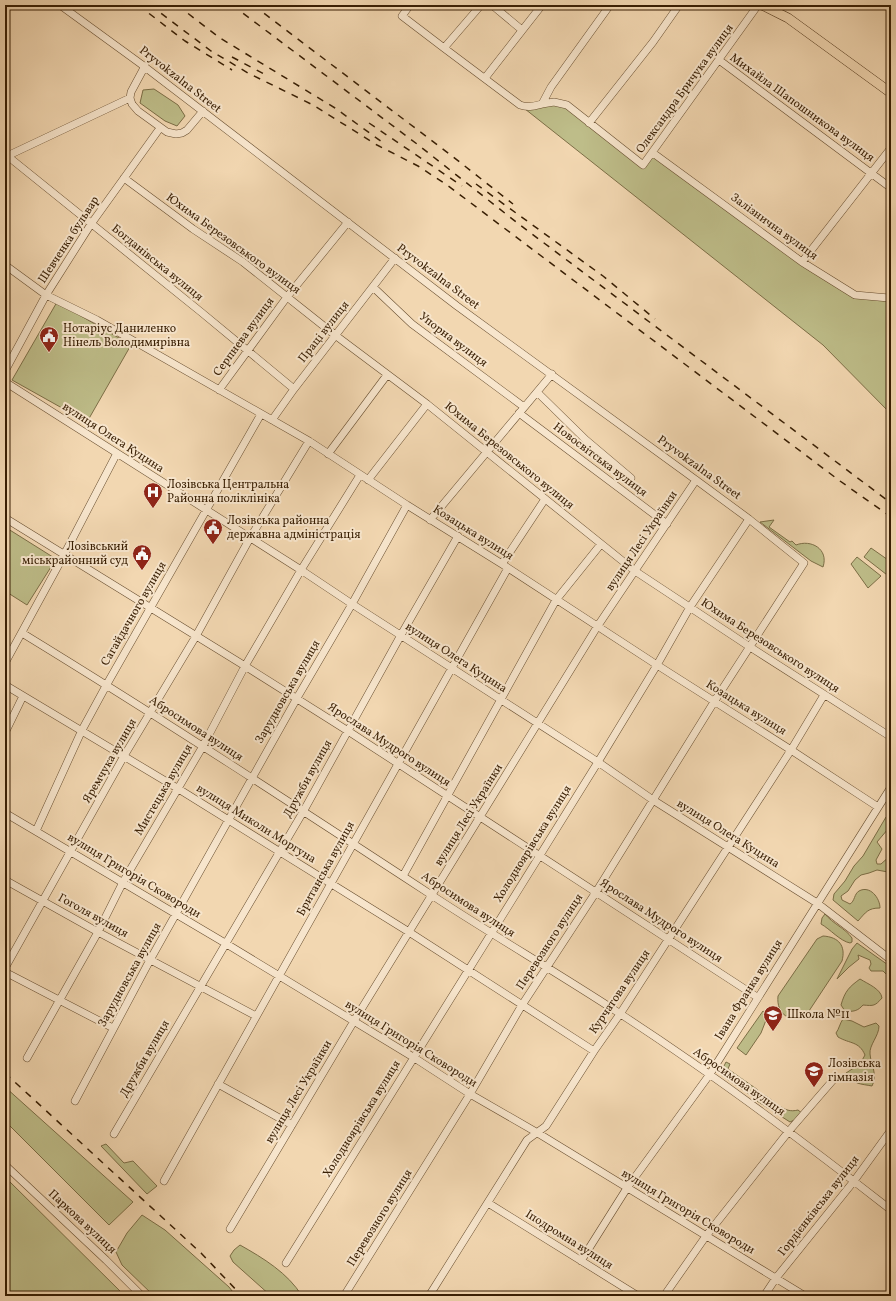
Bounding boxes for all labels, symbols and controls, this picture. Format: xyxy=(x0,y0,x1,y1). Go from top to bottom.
street label: Олександра Бричука вулиця xyxy=(633,21,737,157)
street label: Pryvokzalna Street xyxy=(136,43,224,117)
street label: Михайла Шапошникова вулиця xyxy=(726,50,878,166)
street label: Юхима Березовського вулиця xyxy=(163,190,303,298)
street label: Залізнична вулиця xyxy=(727,190,821,264)
street label: Шевченка бульвар xyxy=(35,193,103,287)
street label: Богданівська вулиця xyxy=(108,221,206,305)
street label: Pryvokzalna Street xyxy=(393,240,483,314)
street label: Серпнева вулиця xyxy=(210,294,278,380)
street label: Праці вулиця xyxy=(295,298,353,366)
street label: Упорна вулиця xyxy=(415,309,491,371)
place label: Нотаріус Даниленко Нінель Володимирівна xyxy=(63,321,190,351)
public building icon: Нотаріус Даниленко Нінель Володимирівна xyxy=(38,325,60,353)
street label: вулиця Олега Куцина xyxy=(59,399,167,477)
street label: Юхима Березовського вулиця xyxy=(441,399,577,513)
street label: Новосвітська вулиця xyxy=(550,419,650,501)
street label: Pryvokzalna Street xyxy=(654,432,744,504)
place label: Лозівська Центральна Районна поліклініка xyxy=(167,477,289,507)
hospital icon: Лозівська Центральна Районна поліклініка xyxy=(142,481,164,509)
street label: вулиця Лесі Українки xyxy=(602,488,682,594)
street label: Козацька вулиця xyxy=(430,502,516,564)
place label: Лозівська районна державна адміністрація xyxy=(227,513,361,543)
public building icon: Лозівська районна державна адміністрація xyxy=(202,517,224,545)
place label: Лозівський міськрайонний суд xyxy=(22,539,128,569)
public building icon: Лозівський міськрайонний суд xyxy=(131,543,153,571)
street label: Сагайдачного вулиця xyxy=(98,559,170,669)
street label: Юхима Березовського вулиця xyxy=(697,595,843,697)
street label: вулиця Олега Куцина xyxy=(402,619,510,697)
street label: Зарудновська вулиця xyxy=(252,637,324,747)
street label: Козацька вулиця xyxy=(703,677,789,739)
street label: Абросимова вулиця xyxy=(146,693,246,765)
street label: Ярослава Мудрого вулиця xyxy=(325,699,453,791)
street label: Яремчука вулиця xyxy=(79,716,141,806)
street label: Дружби вулиця xyxy=(280,737,336,821)
street label: Мистецька вулиця xyxy=(131,741,197,839)
street label: вулиця Лесі Українки xyxy=(431,761,507,869)
street label: вулиця Миколи Моргуна xyxy=(193,781,319,867)
street label: Холодноярівська вулиця xyxy=(490,782,576,906)
street label: вулиця Олега Куцина xyxy=(674,796,782,872)
street label: Британська вулиця xyxy=(293,819,359,919)
street label: вулиця Григорія Сковороди xyxy=(64,830,204,922)
street label: Абросимова вулиця xyxy=(418,869,518,941)
street label: Ярослава Мудрого вулиця xyxy=(597,875,725,967)
street label: Гоголя вулиця xyxy=(55,890,131,942)
street label: Перевозного вулиця xyxy=(513,891,587,993)
street label: Зарудновська вулиця xyxy=(95,920,165,1030)
street label: Івана Франка вулиця xyxy=(712,937,786,1043)
street label: Курчатова вулиця xyxy=(586,947,654,1037)
street label: вулиця Григорія Сковороди xyxy=(342,997,480,1091)
school or university icon: Школа №11 xyxy=(762,1004,784,1032)
place label: Школа №11 xyxy=(787,1007,850,1023)
street label: Дружби вулиця xyxy=(116,1017,174,1101)
street label: вулиця Лесі Українки xyxy=(262,1037,336,1147)
street label: Абросимова вулиця xyxy=(690,1044,788,1120)
place label: Лозівська гімназія xyxy=(828,1056,881,1086)
street label: Холодноярівська вулиця xyxy=(319,1057,405,1181)
school or university icon: Лозівська гімназія xyxy=(803,1060,825,1088)
street label: Гордієнківська вулиця xyxy=(775,1152,863,1260)
street label: Перевозного вулиця xyxy=(344,1166,416,1270)
street label: вулиця Григорія Сковороди xyxy=(618,1166,758,1258)
street label: Паркова вулиця xyxy=(44,1186,120,1258)
street label: Іподромна вулиця xyxy=(522,1207,616,1273)

